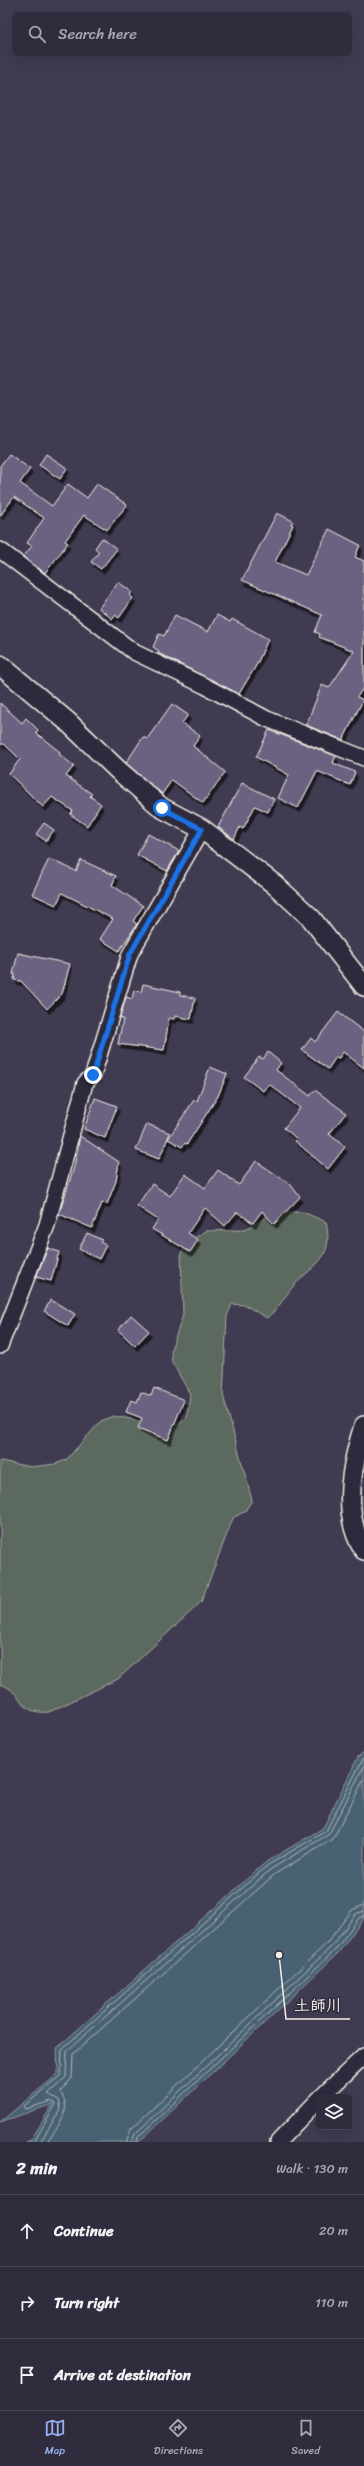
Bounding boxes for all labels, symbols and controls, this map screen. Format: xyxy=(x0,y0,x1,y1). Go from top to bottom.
search box xyxy=(12,12,352,56)
text: Search here xyxy=(58,21,137,47)
icon: search xyxy=(26,23,48,45)
route start xyxy=(153,799,171,817)
route end xyxy=(84,1066,102,1084)
callout: 土師川 xyxy=(286,1991,350,2019)
text: 土師川 xyxy=(294,1991,342,2020)
map controls xyxy=(316,2094,352,2130)
button: layers xyxy=(316,2094,352,2130)
text: 2 min xyxy=(16,2153,57,2183)
text: Walk · 130 m xyxy=(276,2157,348,2180)
text: Continue xyxy=(54,2218,114,2244)
text: 20 m xyxy=(319,2219,348,2242)
icon: ahead xyxy=(16,2220,38,2242)
text: Turn right xyxy=(54,2290,119,2316)
text: 110 m xyxy=(315,2291,348,2314)
icon: right xyxy=(16,2292,38,2314)
text: Arrive at destination xyxy=(54,2362,191,2388)
icon: arrive xyxy=(16,2364,38,2386)
tab: Map xyxy=(44,2417,66,2460)
tab: Directions xyxy=(154,2417,203,2460)
tab: Saved xyxy=(291,2417,320,2460)

